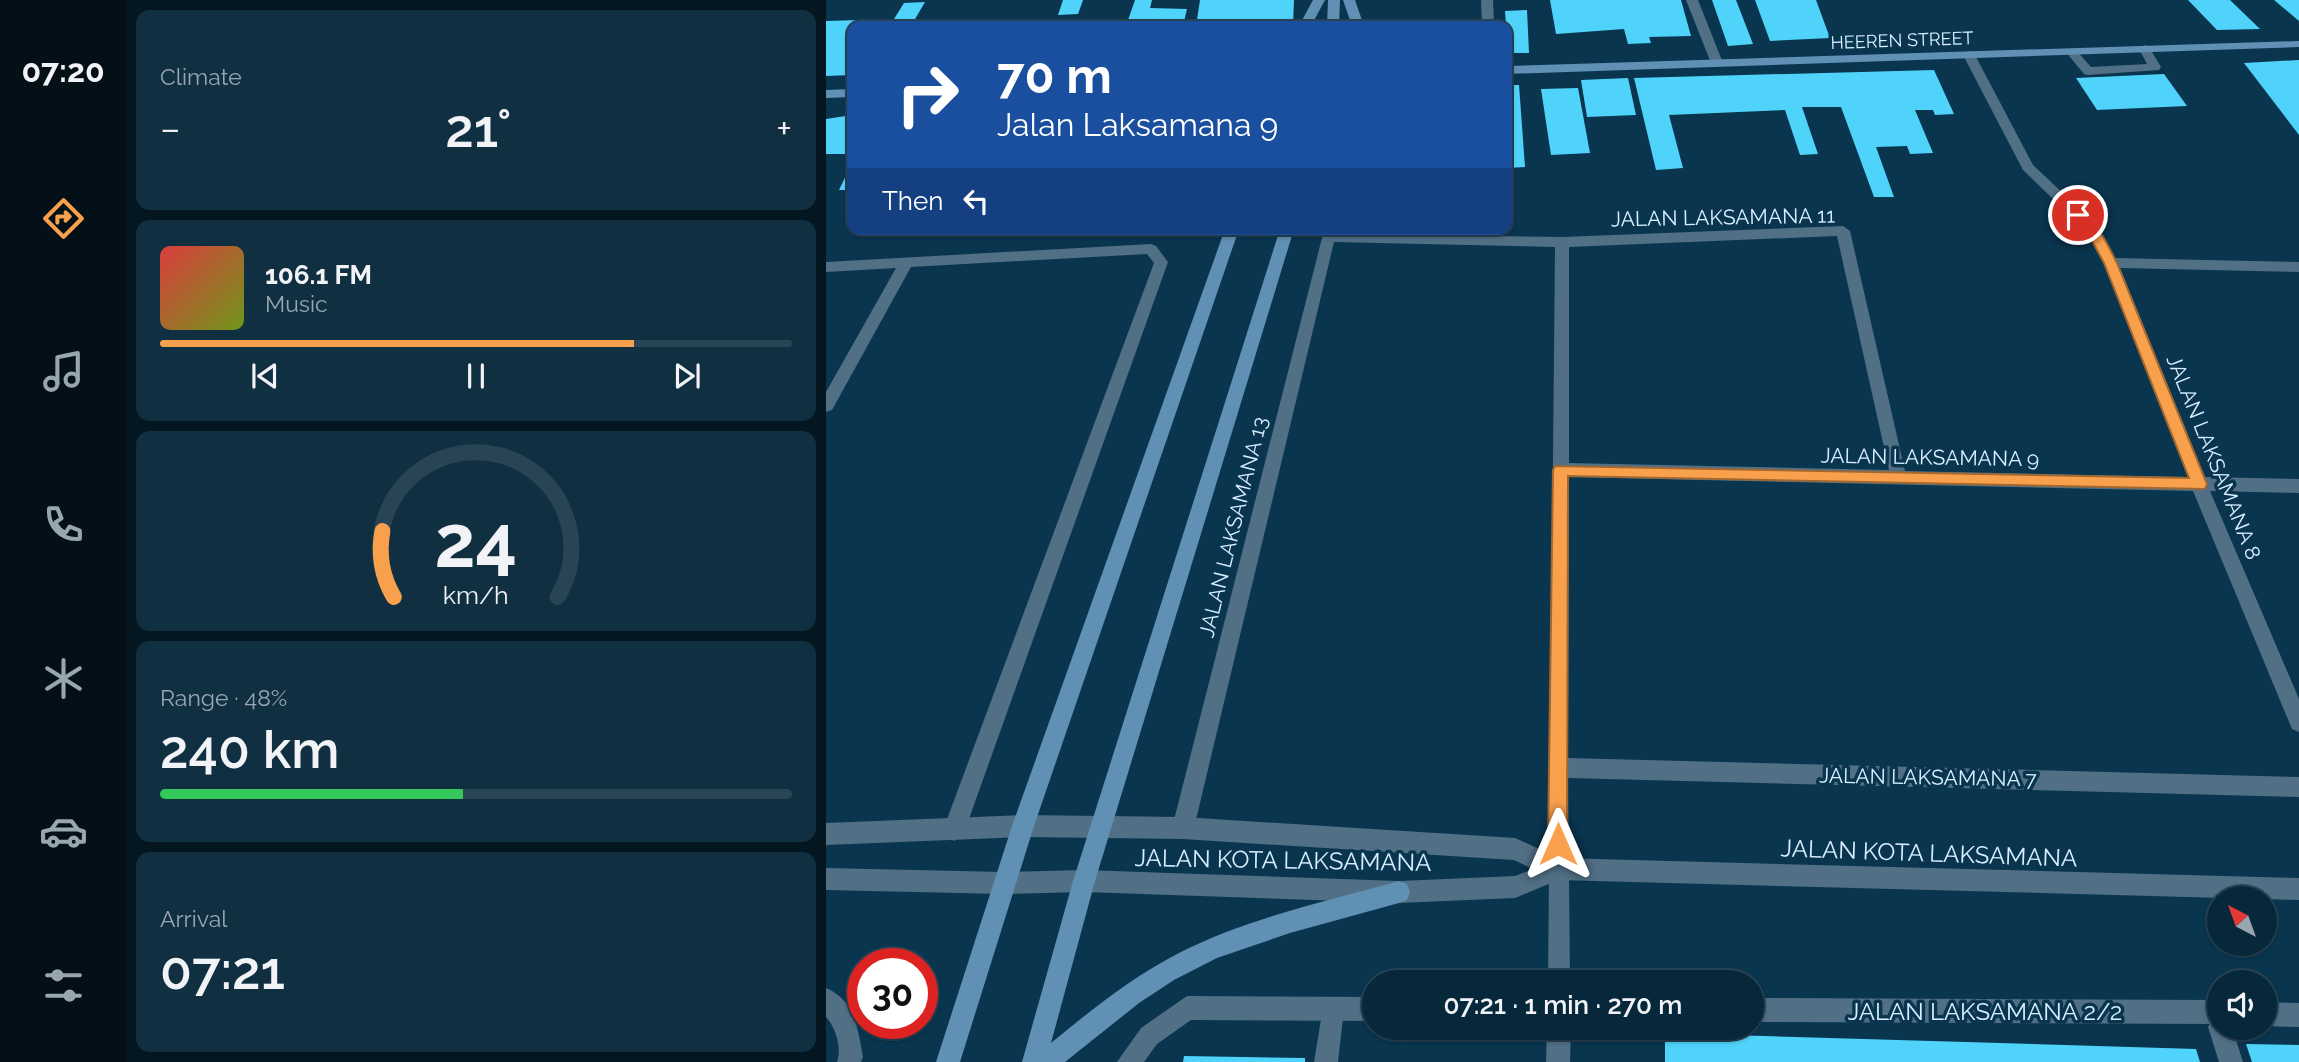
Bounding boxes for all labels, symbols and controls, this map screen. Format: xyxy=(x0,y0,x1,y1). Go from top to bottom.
street label: HEEREN STREET xyxy=(1830,27,1974,53)
text: 70 m xyxy=(997,47,1112,104)
icon: right xyxy=(882,49,973,140)
text: 07:20 xyxy=(21,52,105,89)
text: Climate xyxy=(160,63,242,90)
text: 21° xyxy=(445,98,512,159)
text: − xyxy=(160,106,180,151)
text: + xyxy=(776,106,792,151)
text: Jalan Laksamana 9 xyxy=(997,106,1278,143)
icon: left xyxy=(957,182,995,220)
pin xyxy=(2048,185,2108,245)
text: Then xyxy=(882,186,943,216)
icon: directions xyxy=(39,194,88,243)
icon: arrive xyxy=(2059,196,2097,234)
street label: JALAN LAKSAMANA 11 xyxy=(1611,203,1835,231)
text: 106.1 FM xyxy=(265,260,372,290)
text: Music xyxy=(265,290,328,317)
icon: music xyxy=(39,347,88,396)
street label: JALAN LAKSAMANA 8 xyxy=(2161,351,2267,563)
icon: previous xyxy=(246,357,284,395)
icon: pause xyxy=(457,357,495,395)
icon: next xyxy=(668,357,706,395)
street label: JALAN LAKSAMANA 13 xyxy=(1193,414,1273,640)
street label: JALAN LAKSAMANA 9 xyxy=(1821,443,2039,471)
text: 24 xyxy=(435,499,517,584)
icon: phone xyxy=(39,500,88,549)
text: km/h xyxy=(443,580,509,610)
icon: climate xyxy=(39,654,88,703)
text: Range · 48% xyxy=(160,684,287,711)
text: 240 km xyxy=(160,719,339,780)
street label: JALAN LAKSAMANA 7 xyxy=(1819,763,2038,791)
icon: car xyxy=(39,807,88,856)
position arrow xyxy=(1521,807,1595,881)
street label: JALAN KOTA LAKSAMANA xyxy=(1780,833,2078,873)
street label: JALAN KOTA LAKSAMANA xyxy=(1134,843,1432,877)
north arrow xyxy=(2207,886,2277,956)
map controls xyxy=(2207,886,2277,1040)
text: Arrival xyxy=(160,905,227,932)
text: 07:21 xyxy=(160,940,285,1001)
speed limit sign: 30 xyxy=(847,948,938,1039)
icon: filters xyxy=(39,961,88,1010)
button: sound xyxy=(2207,970,2277,1040)
text: 07:21 · 1 min · 270 m xyxy=(1444,990,1682,1020)
street label: JALAN LAKSAMANA 2/2 xyxy=(1848,997,2122,1026)

